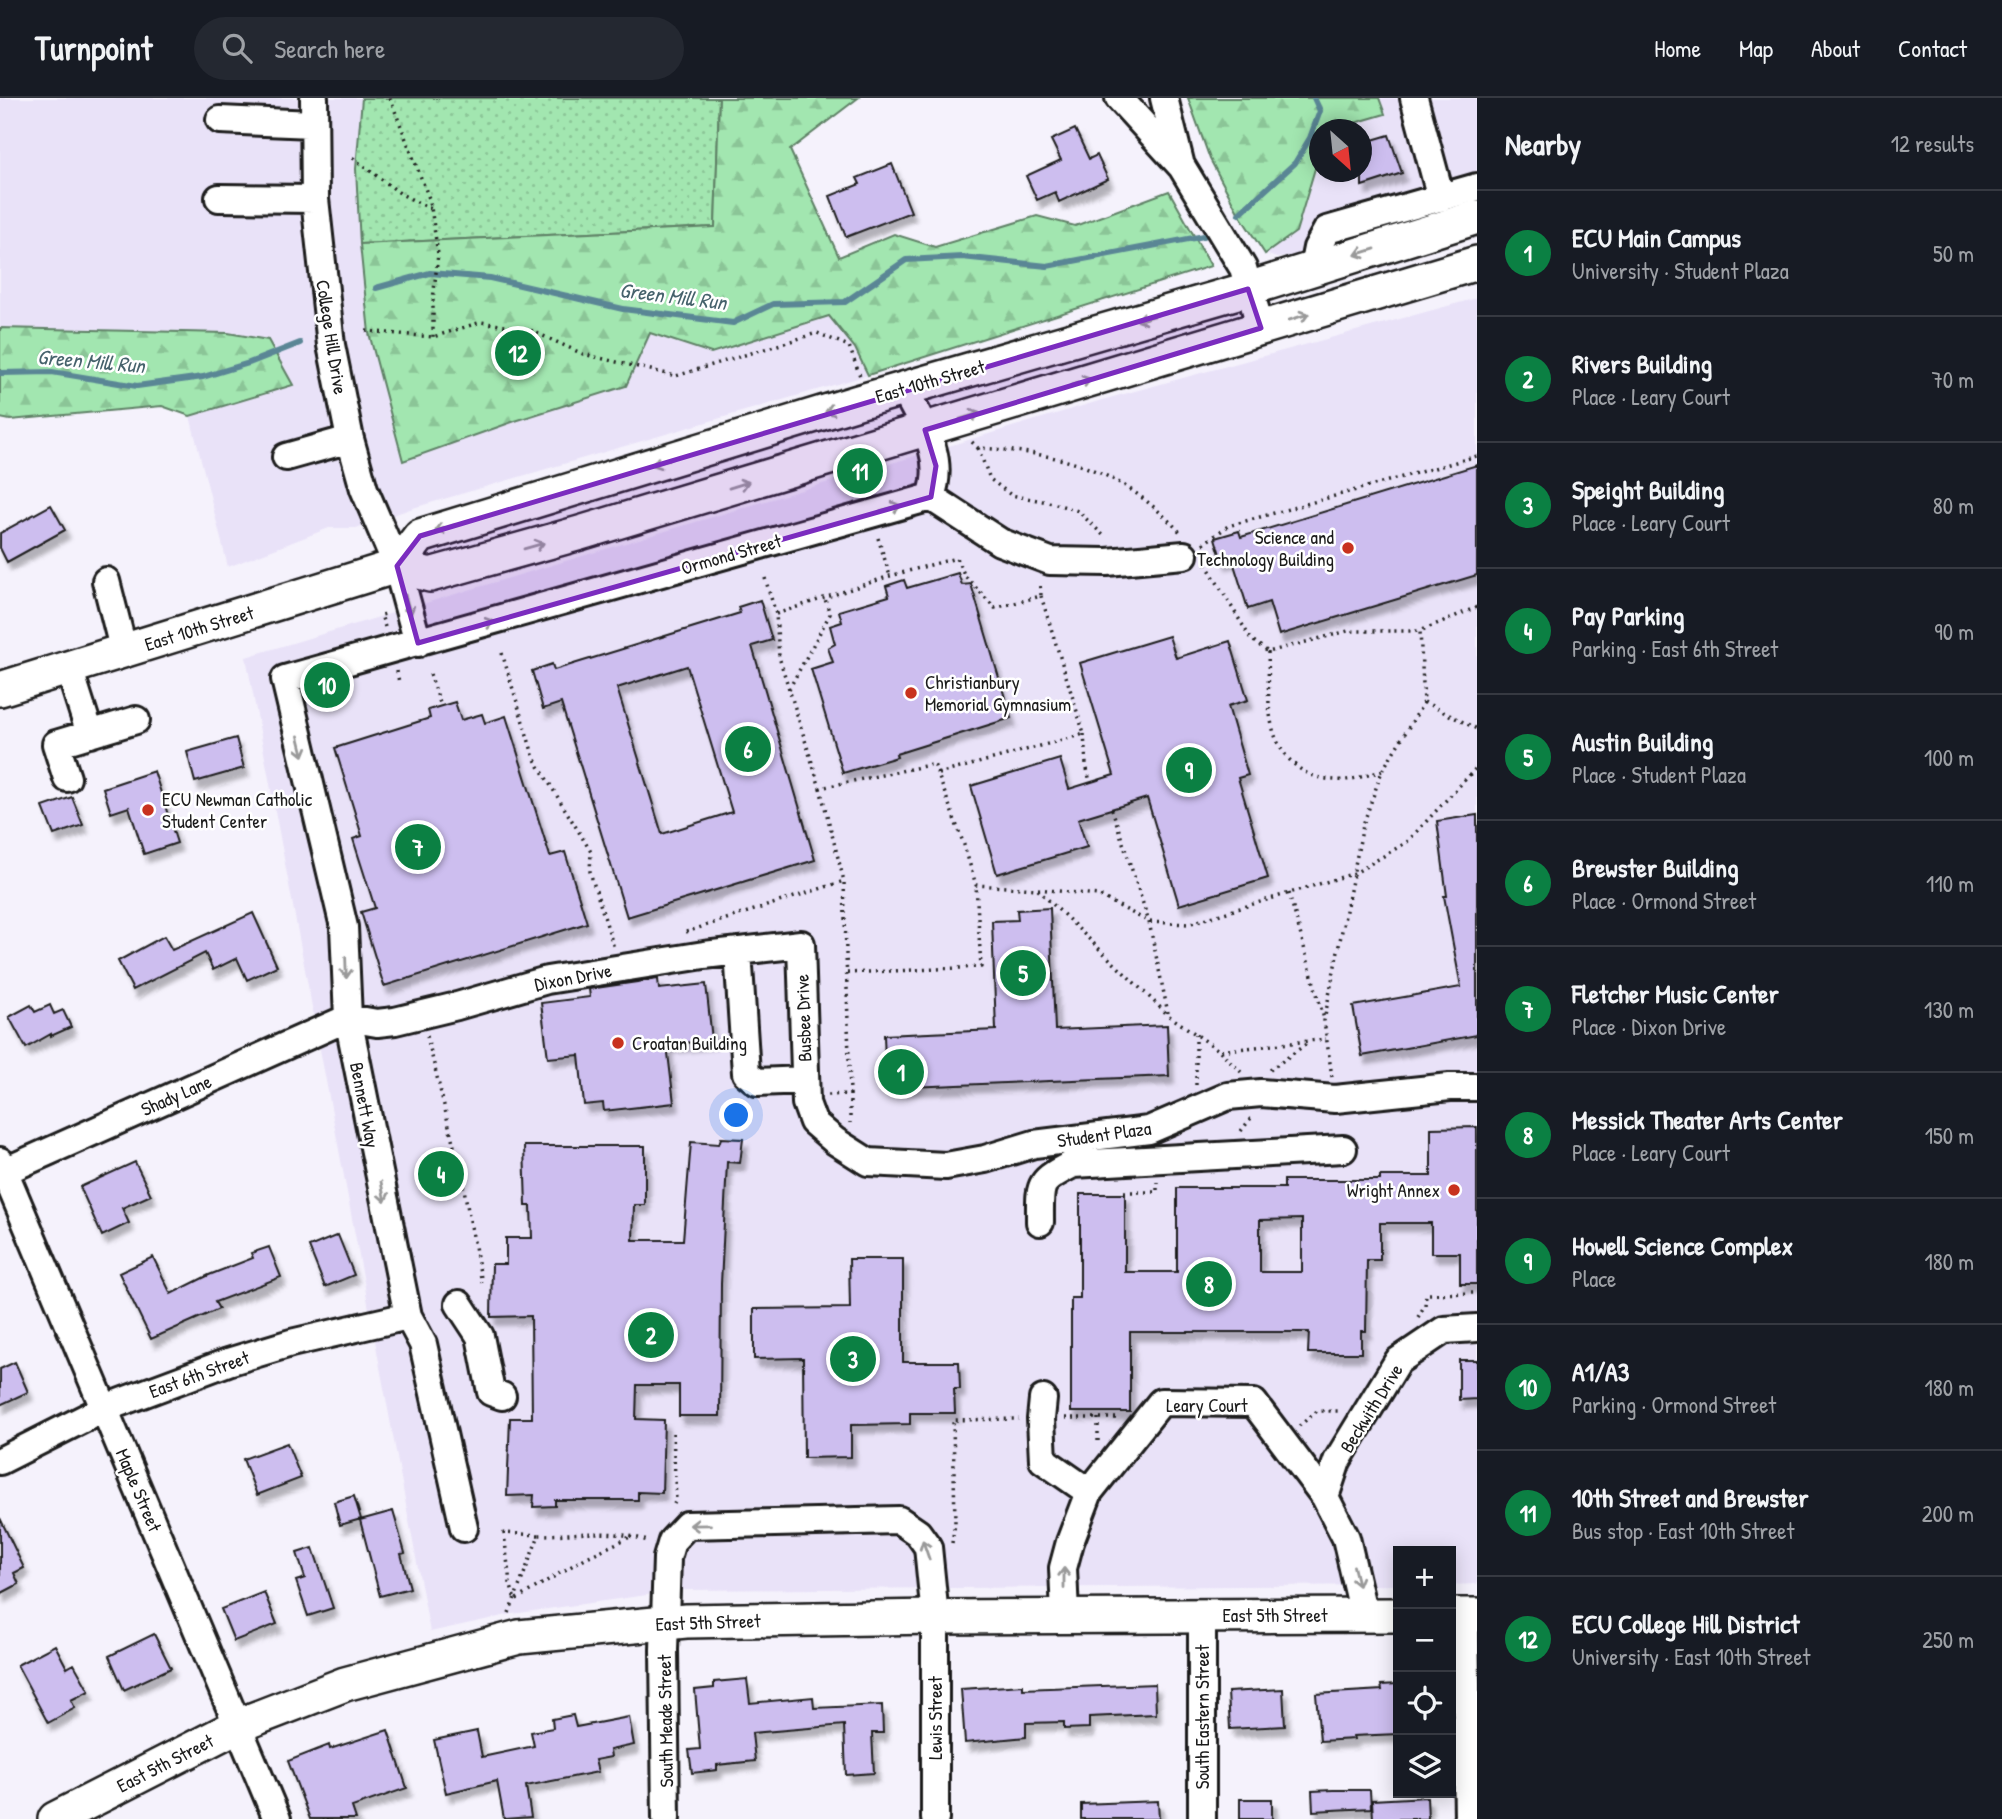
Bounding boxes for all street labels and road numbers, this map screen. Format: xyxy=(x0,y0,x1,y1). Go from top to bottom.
street label: College Hill Drive xyxy=(310,278,354,397)
street label: East 10th Street xyxy=(872,353,988,409)
street label: Ormond Street xyxy=(678,527,785,581)
street label: East 10th Street xyxy=(141,599,257,657)
street label: Dixon Drive xyxy=(532,957,614,997)
street label: Busbee Drive xyxy=(788,973,818,1062)
street label: Bennett Way xyxy=(344,1060,386,1150)
street label: Shady Lane xyxy=(137,1068,216,1122)
street label: Student Plaza xyxy=(1055,1114,1153,1153)
street label: East 6th Street xyxy=(145,1344,253,1404)
street label: Beckwith Drive xyxy=(1333,1358,1409,1457)
street label: Leary Court xyxy=(1166,1392,1248,1418)
street label: Maple Street xyxy=(110,1444,168,1536)
street label: East 5th Street xyxy=(1222,1602,1328,1628)
street label: East 5th Street xyxy=(655,1607,761,1637)
street label: South Eastern Street xyxy=(1189,1644,1215,1789)
street label: South Meade Street xyxy=(651,1654,679,1788)
street label: Lewis Street xyxy=(922,1676,948,1760)
street label: East 5th Street xyxy=(112,1727,218,1798)

